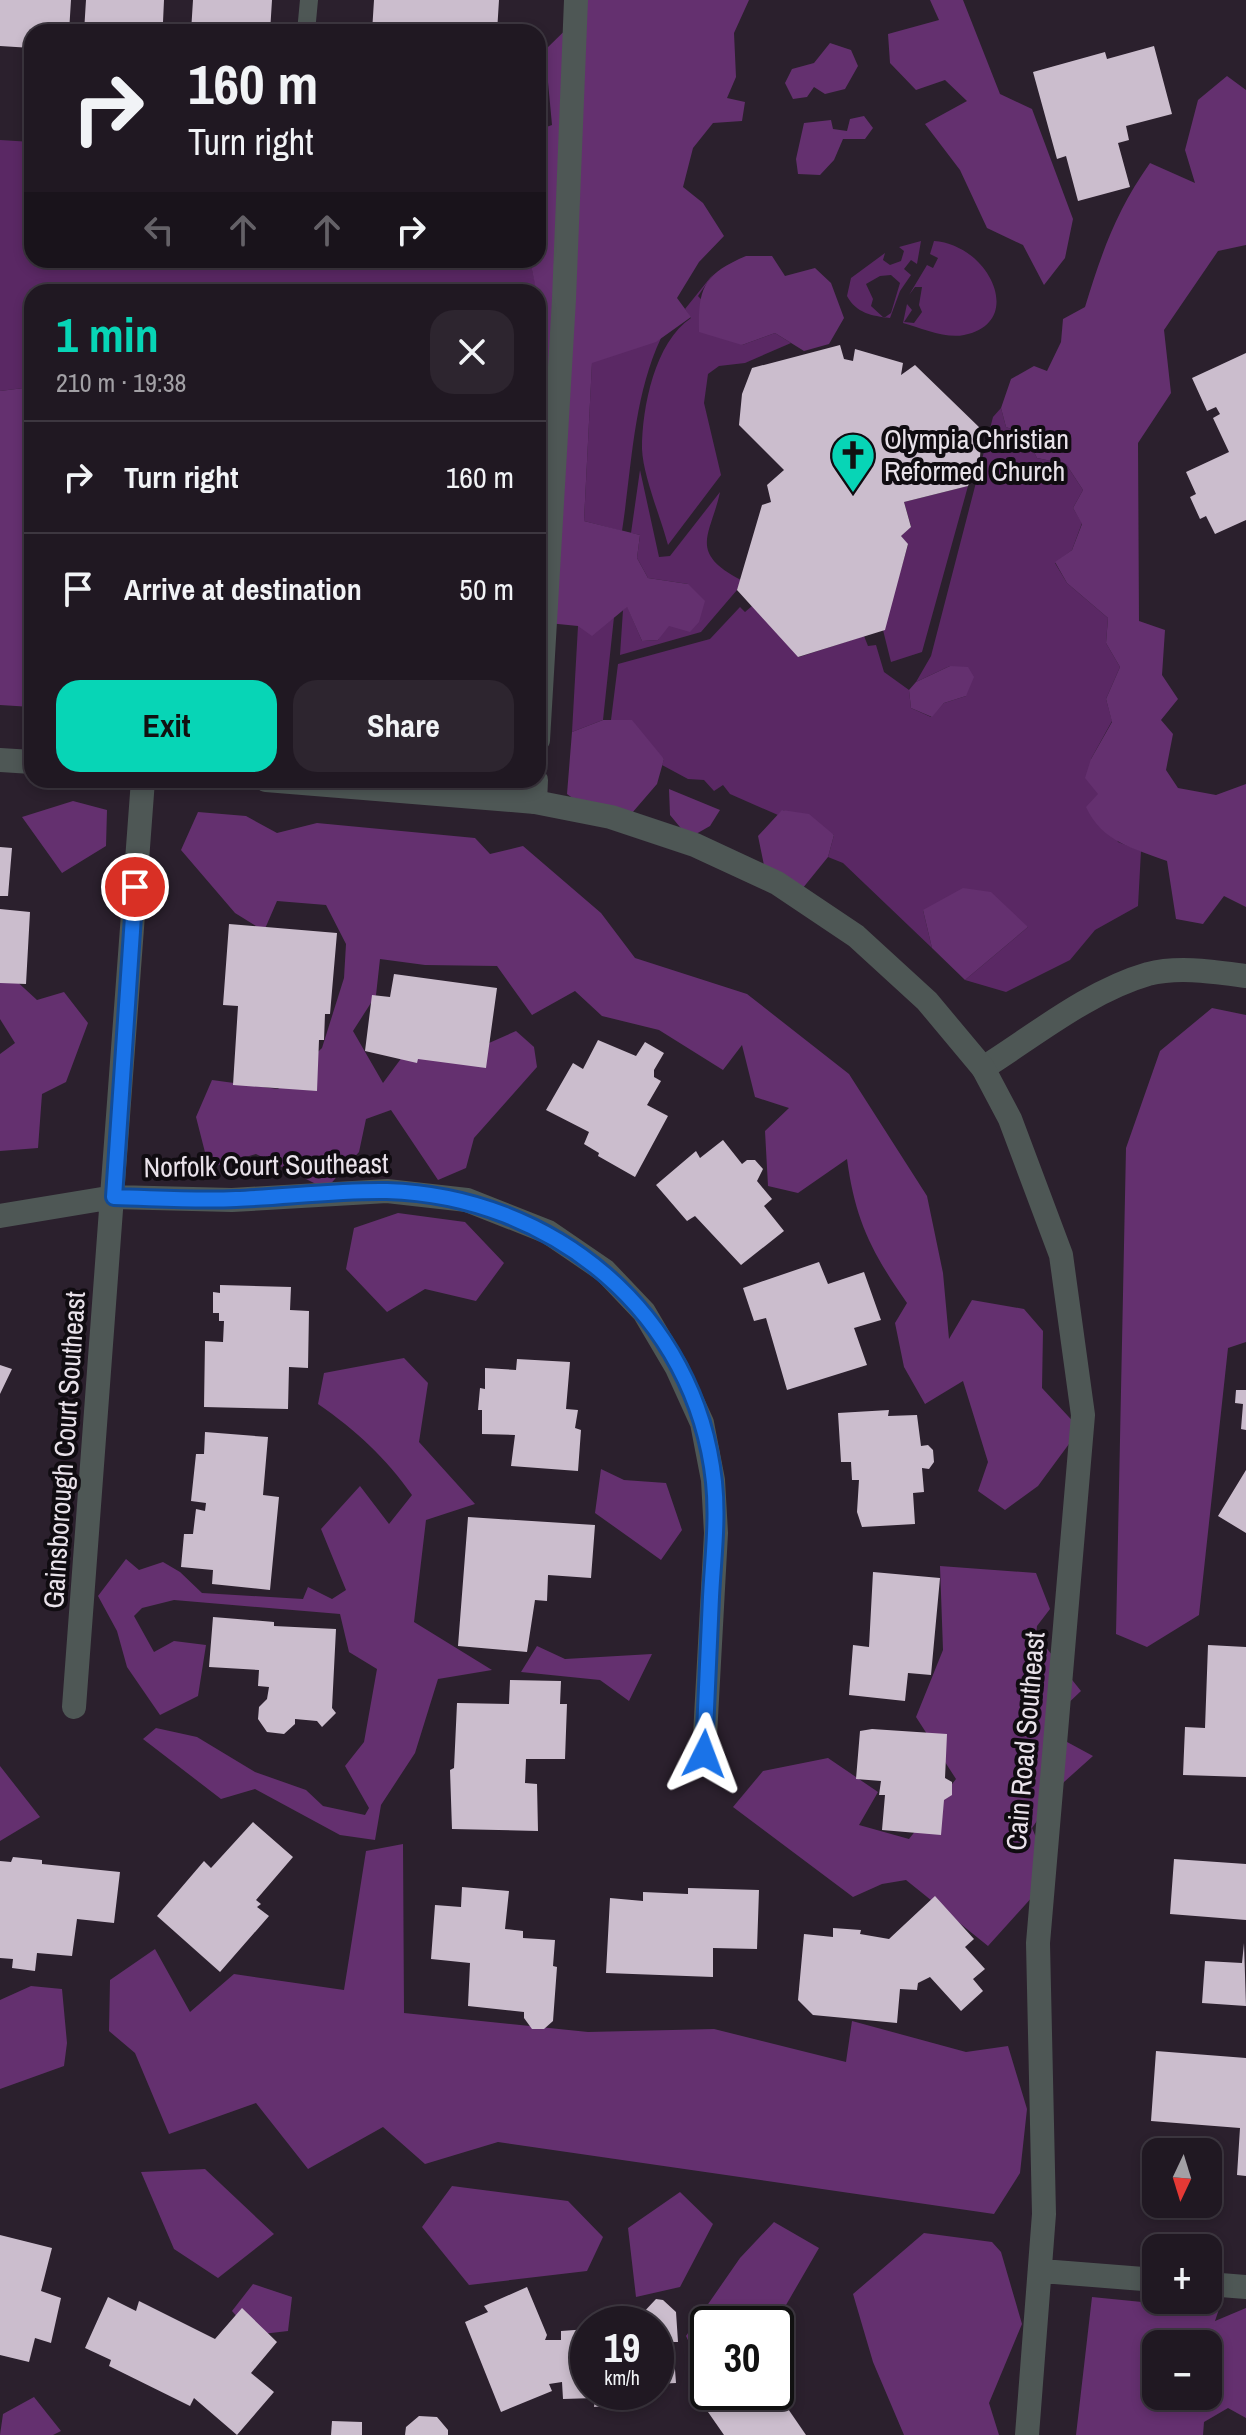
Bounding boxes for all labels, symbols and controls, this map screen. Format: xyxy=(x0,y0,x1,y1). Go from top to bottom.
text: 160 m xyxy=(188,46,318,121)
icon: right xyxy=(56,56,160,160)
text: Turn right xyxy=(188,118,313,166)
icon: left xyxy=(137,208,181,252)
icon: ahead xyxy=(221,208,265,252)
icon: ahead xyxy=(305,208,349,252)
icon: right xyxy=(389,208,433,252)
text: 1 min xyxy=(56,302,159,367)
button: close xyxy=(430,310,514,394)
text: 210 m · 19:38 xyxy=(56,365,186,400)
place label: Olympia Christian Reformed Church xyxy=(884,420,1069,490)
church icon: Olympia Christian Reformed Church xyxy=(829,431,877,494)
icon: right xyxy=(56,455,100,499)
text: Turn right xyxy=(124,457,238,497)
text: 160 m xyxy=(446,457,514,497)
icon: arrive xyxy=(56,567,100,611)
text: Arrive at destination xyxy=(124,569,362,609)
text: 50 m xyxy=(459,569,514,609)
button: Exit xyxy=(56,680,277,772)
button: Share xyxy=(293,680,514,772)
pin xyxy=(101,853,169,921)
icon: arrive xyxy=(113,865,157,909)
street label: Norfolk Court Southeast xyxy=(143,1144,389,1186)
street label: Gainsborough Court Southeast xyxy=(34,1290,94,1610)
street label: Cain Road Southeast xyxy=(997,1630,1053,1852)
position arrow xyxy=(662,1712,746,1796)
north arrow xyxy=(1142,2138,1222,2218)
map controls xyxy=(1142,2138,1222,2410)
button: + xyxy=(1142,2234,1222,2314)
speed limit sign: 30 xyxy=(690,2306,794,2410)
text: 19 xyxy=(604,2321,640,2374)
button: − xyxy=(1142,2330,1222,2410)
text: km/h xyxy=(604,2364,640,2391)

